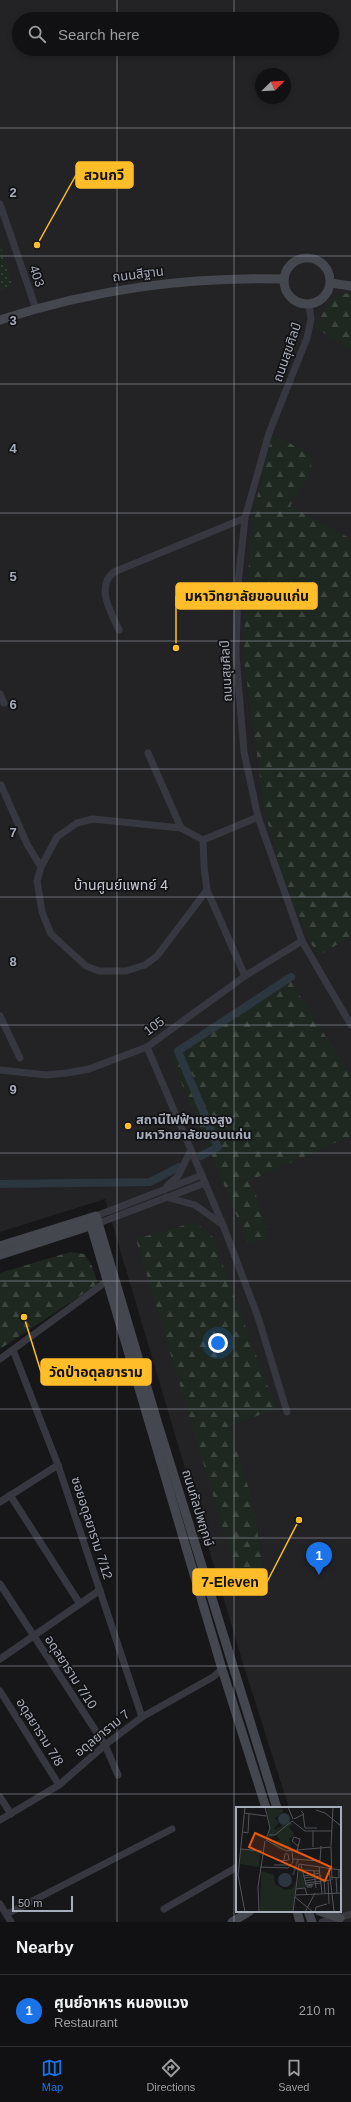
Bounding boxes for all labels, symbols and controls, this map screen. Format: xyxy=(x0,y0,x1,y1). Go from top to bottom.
search box xyxy=(12,12,339,56)
icon: search xyxy=(26,23,48,45)
text: Search here xyxy=(58,26,140,43)
north arrow xyxy=(255,68,291,104)
callout: สวนกวี xyxy=(76,162,133,188)
text: สวนกวี xyxy=(84,167,124,183)
text: 2 xyxy=(9,185,17,200)
street label: 403 xyxy=(26,263,48,289)
street label: ถนนสีฐาน xyxy=(111,263,165,285)
text: 3 xyxy=(9,313,17,328)
street label: ถนนสุขศิลป์ xyxy=(270,320,304,384)
text: 4 xyxy=(9,441,17,456)
text: 5 xyxy=(9,569,17,584)
callout: มหาวิทยาลัยขอนแก่น xyxy=(176,583,317,609)
text: มหาวิทยาลัยขอนแก่น xyxy=(185,588,309,604)
street label: ถนนสุขศิลป์ xyxy=(217,640,235,702)
text: 6 xyxy=(9,697,17,712)
text: 7 xyxy=(9,825,17,840)
district label: บ้านศูนย์แพทย์ 4 xyxy=(74,877,168,894)
text: 8 xyxy=(9,954,17,969)
street label: 105 xyxy=(141,1013,167,1039)
text: 9 xyxy=(9,1082,17,1097)
place label: สถานีไฟฟ้าแรงสูง มหาวิทยาลัยขอนแก่น xyxy=(136,1112,251,1142)
marker: สถานีไฟฟ้าแรงสูง มหาวิทยาลัยขอนแก่น xyxy=(123,1121,133,1131)
your location xyxy=(208,1333,228,1353)
callout: วัดป่าอดุลยาราม xyxy=(41,1359,151,1385)
text: วัดป่าอดุลยาราม xyxy=(49,1364,143,1381)
street label: ถนนกัลปพฤกษ์ xyxy=(179,1468,217,1548)
street label: ซอยอดุลยาราม 7/12 xyxy=(68,1475,116,1581)
pin: 1 xyxy=(306,1542,332,1575)
callout: 7-Eleven xyxy=(193,1569,267,1595)
text: 7-Eleven xyxy=(201,1574,259,1590)
street label: อดุลยาราม 7/10 xyxy=(42,1633,100,1711)
street label: อดุลยาราม 7/8 xyxy=(13,1695,67,1769)
street label: อดุลยาราม 7 xyxy=(72,1706,132,1760)
inset map xyxy=(236,1807,341,1912)
scale bar xyxy=(12,1894,73,1913)
text: 50 m xyxy=(18,1897,42,1909)
text: Nearby xyxy=(16,1938,74,1957)
text: ศูนย์อาหาร หนองแวง xyxy=(54,1994,188,2011)
text: 1 xyxy=(25,2003,33,2018)
text: 210 m xyxy=(299,2003,335,2018)
text: Restaurant xyxy=(54,2015,118,2030)
tab: Map xyxy=(41,2057,63,2093)
tab: Directions xyxy=(146,2057,195,2093)
tab: Saved xyxy=(278,2057,309,2093)

